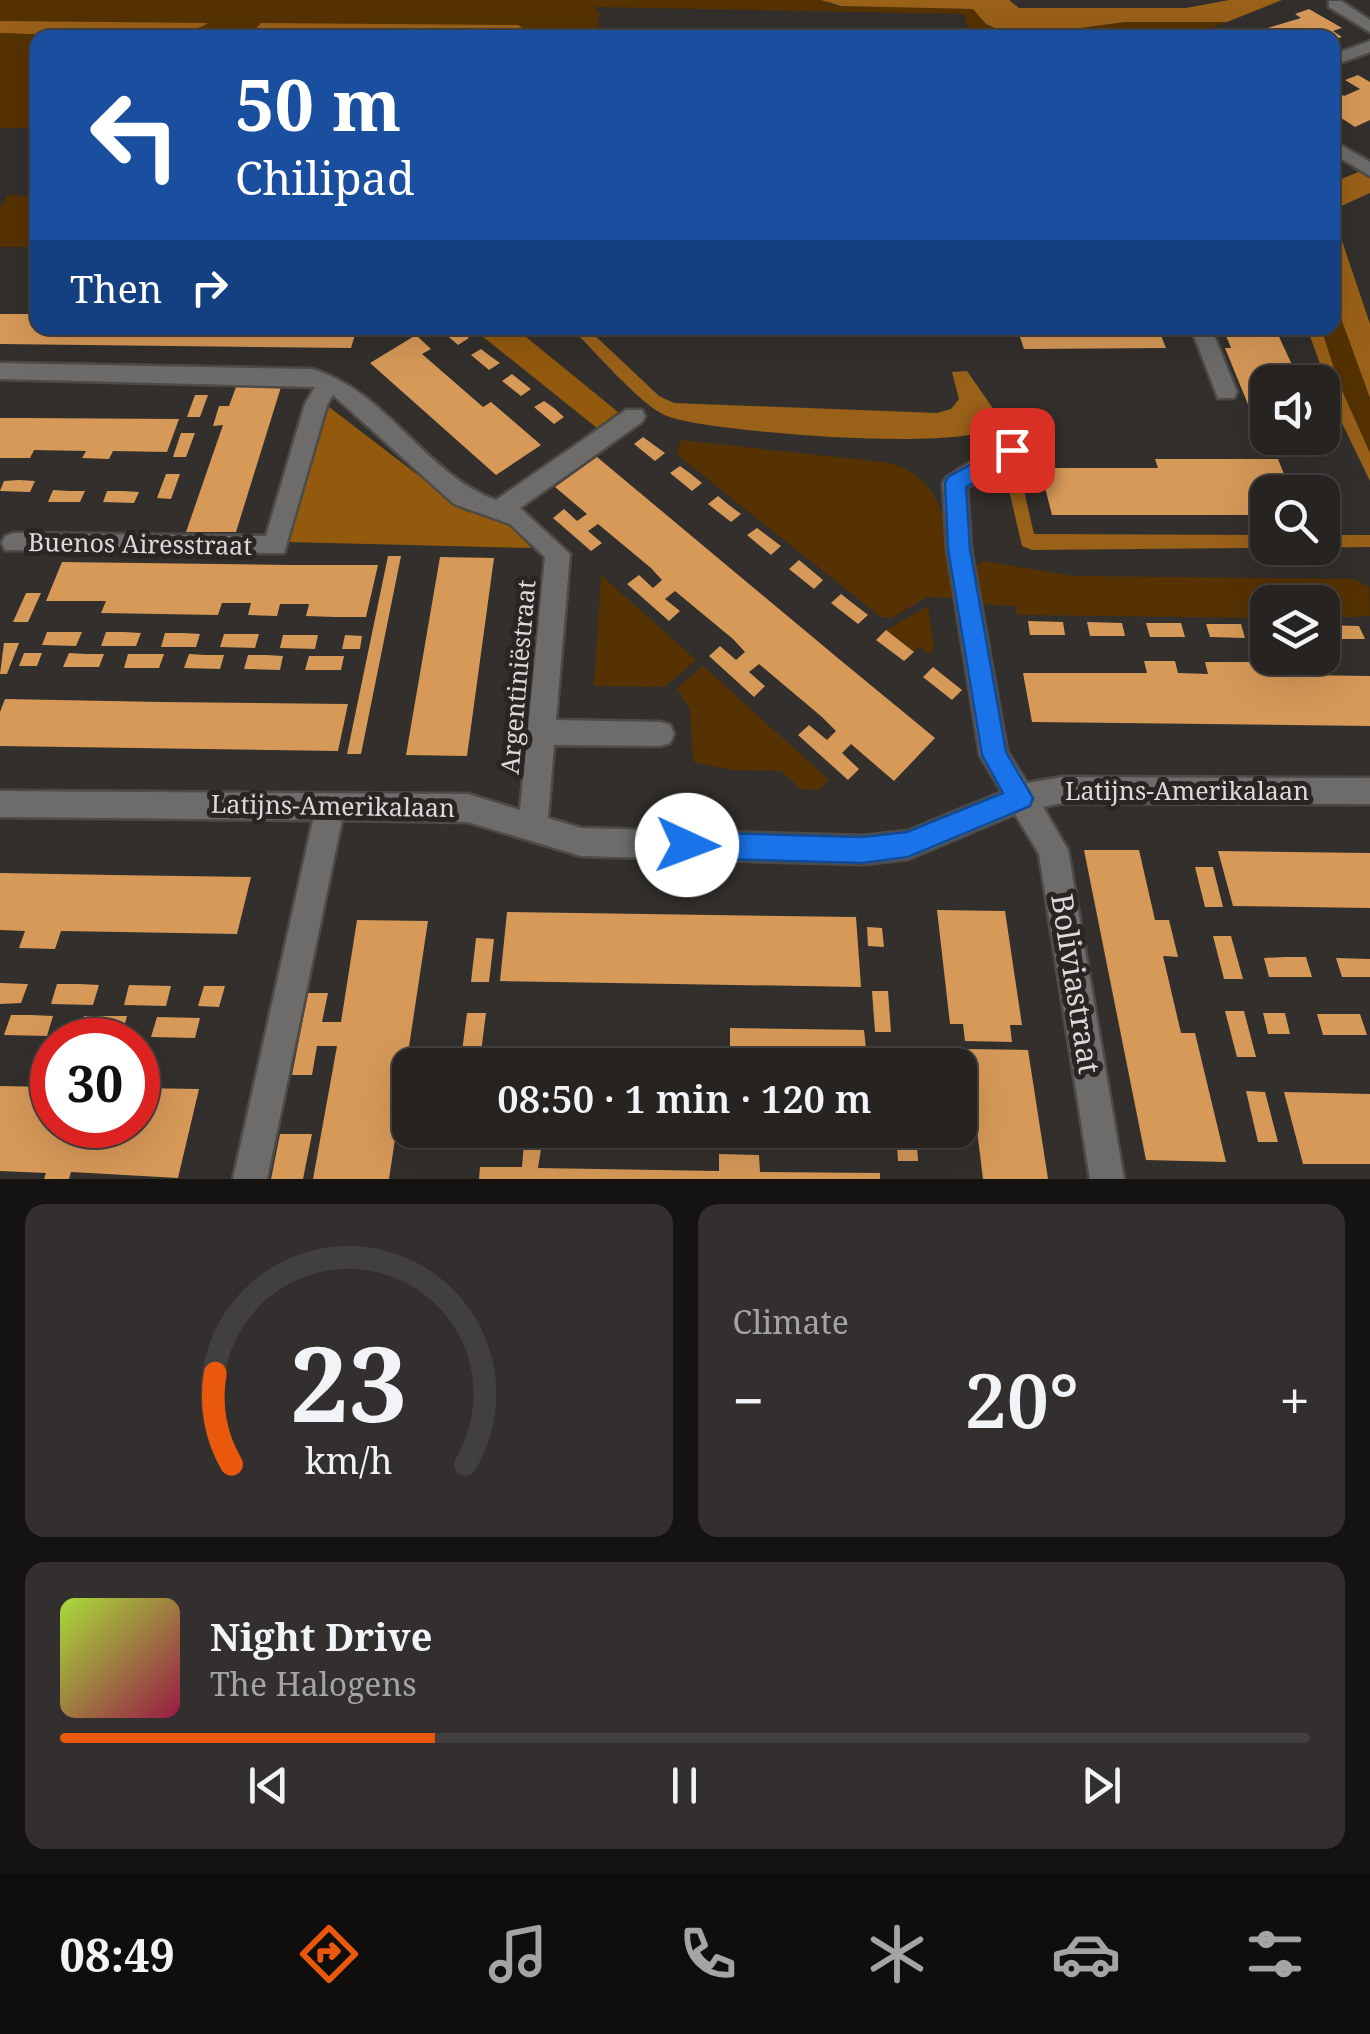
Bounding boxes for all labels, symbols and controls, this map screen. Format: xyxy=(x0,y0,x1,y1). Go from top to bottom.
text: 50 m xyxy=(235,56,401,152)
icon: left xyxy=(70,70,200,200)
text: Chilipad xyxy=(235,147,415,208)
icon: right xyxy=(182,260,237,315)
text: Then xyxy=(70,262,162,314)
map controls xyxy=(1250,365,1340,675)
button: sound xyxy=(1250,365,1340,455)
pin xyxy=(970,408,1055,493)
icon: arrive xyxy=(985,423,1040,478)
button: search xyxy=(1250,475,1340,565)
street label: Buenos Airesstraat xyxy=(28,524,253,562)
street label: Argentiniëstraat xyxy=(492,578,542,776)
button: layers xyxy=(1250,585,1340,675)
street label: Latijns-Amerikalaan xyxy=(1065,773,1309,807)
street label: Latijns-Amerikalaan xyxy=(211,786,455,824)
position arrow xyxy=(635,793,739,897)
street label: Boliviastraat xyxy=(1042,891,1111,1077)
speed limit sign: 30 xyxy=(30,1018,160,1148)
text: 08:50 · 1 min · 120 m xyxy=(497,1072,872,1124)
text: Climate xyxy=(733,1300,849,1343)
text: 23 xyxy=(290,1311,408,1452)
text: 20° xyxy=(965,1348,1079,1450)
text: − xyxy=(733,1362,764,1437)
text: + xyxy=(1279,1362,1310,1437)
text: km/h xyxy=(305,1436,393,1484)
text: Night Drive xyxy=(210,1610,432,1662)
text: The Halogens xyxy=(210,1662,417,1705)
icon: previous xyxy=(241,1758,296,1813)
icon: pause xyxy=(657,1758,712,1813)
icon: next xyxy=(1074,1758,1129,1813)
icon: directions xyxy=(294,1919,364,1989)
icon: music xyxy=(483,1919,553,1989)
icon: phone xyxy=(673,1919,743,1989)
icon: climate xyxy=(862,1919,932,1989)
icon: car xyxy=(1051,1919,1121,1989)
icon: filters xyxy=(1240,1919,1310,1989)
text: 08:49 xyxy=(60,1924,175,1985)

